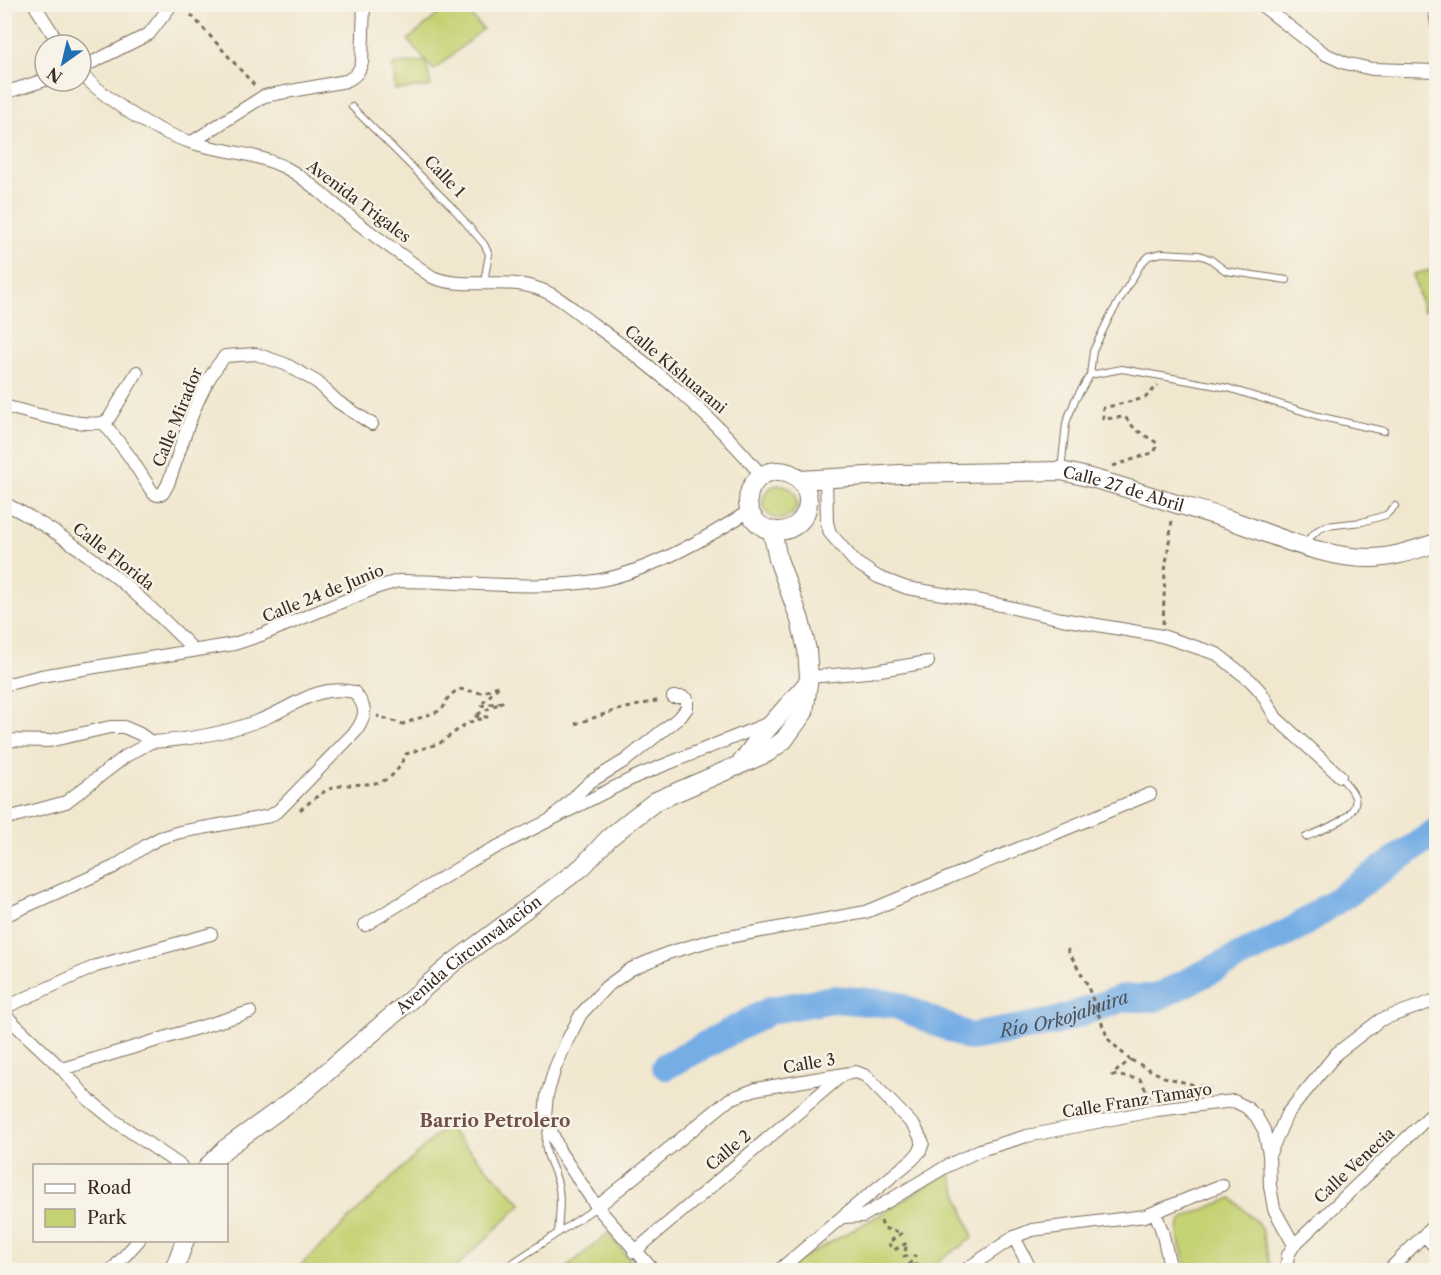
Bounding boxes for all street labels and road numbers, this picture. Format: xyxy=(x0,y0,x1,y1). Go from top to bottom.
street label: Calle 1 xyxy=(420,151,470,201)
street label: Avenida Trigales xyxy=(302,155,415,247)
street label: Calle KIshuarani xyxy=(621,320,731,418)
street label: Calle Mirador xyxy=(148,364,206,470)
street label: Calle 27 de Abril xyxy=(1061,462,1186,516)
street label: Calle Florida xyxy=(69,518,159,594)
street label: Calle 24 de Junio xyxy=(259,559,387,626)
street label: Avenida Circunvalación xyxy=(391,891,545,1019)
street label: Calle 3 xyxy=(782,1049,836,1077)
street label: Calle Franz Tamayo xyxy=(1061,1078,1213,1122)
street label: Calle Venecia xyxy=(1310,1122,1399,1207)
street label: Calle 2 xyxy=(701,1125,755,1175)

